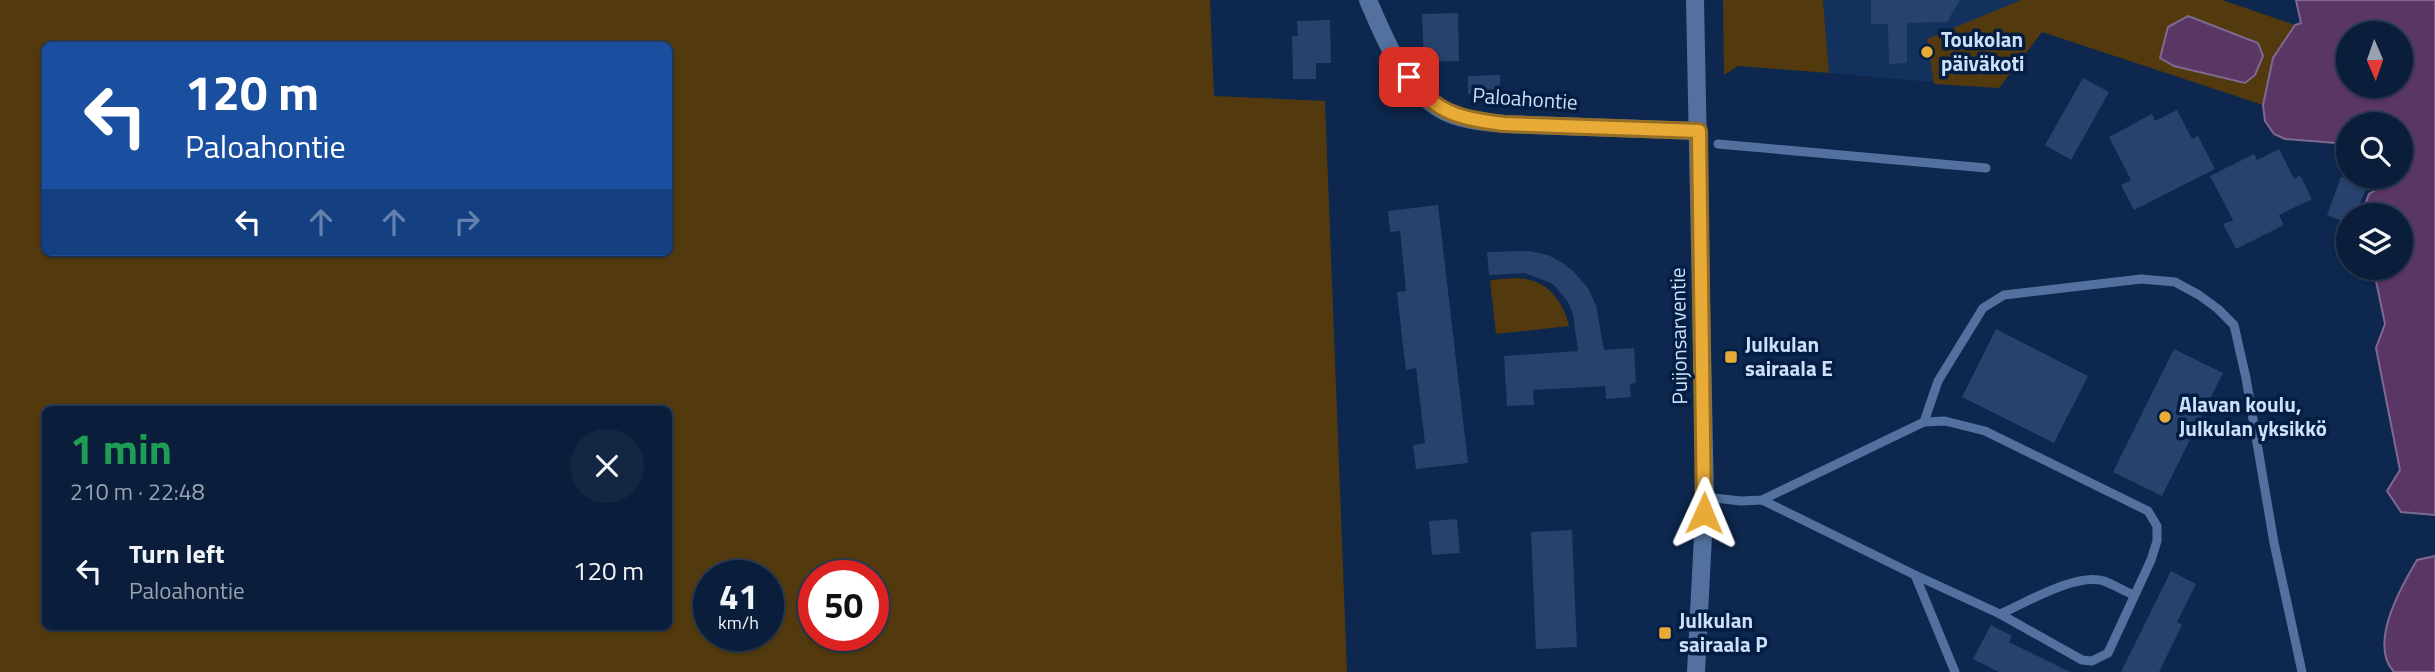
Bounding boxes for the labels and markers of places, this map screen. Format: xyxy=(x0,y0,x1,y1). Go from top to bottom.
place label: Toukolan päiväkoti xyxy=(1941,23,2025,79)
marker: Toukolan päiväkoti xyxy=(1919,44,1935,60)
pin xyxy=(1379,47,1439,107)
place label: Julkulan sairaala E xyxy=(1745,328,1833,384)
marker: Julkulan sairaala E xyxy=(1723,349,1739,365)
place label: Alavan koulu, Julkulan yksikkö xyxy=(2179,388,2327,444)
marker: Alavan koulu, Julkulan yksikkö xyxy=(2157,409,2173,425)
place label: Julkulan sairaala P xyxy=(1679,604,1768,660)
marker: Julkulan sairaala P xyxy=(1657,625,1673,641)

